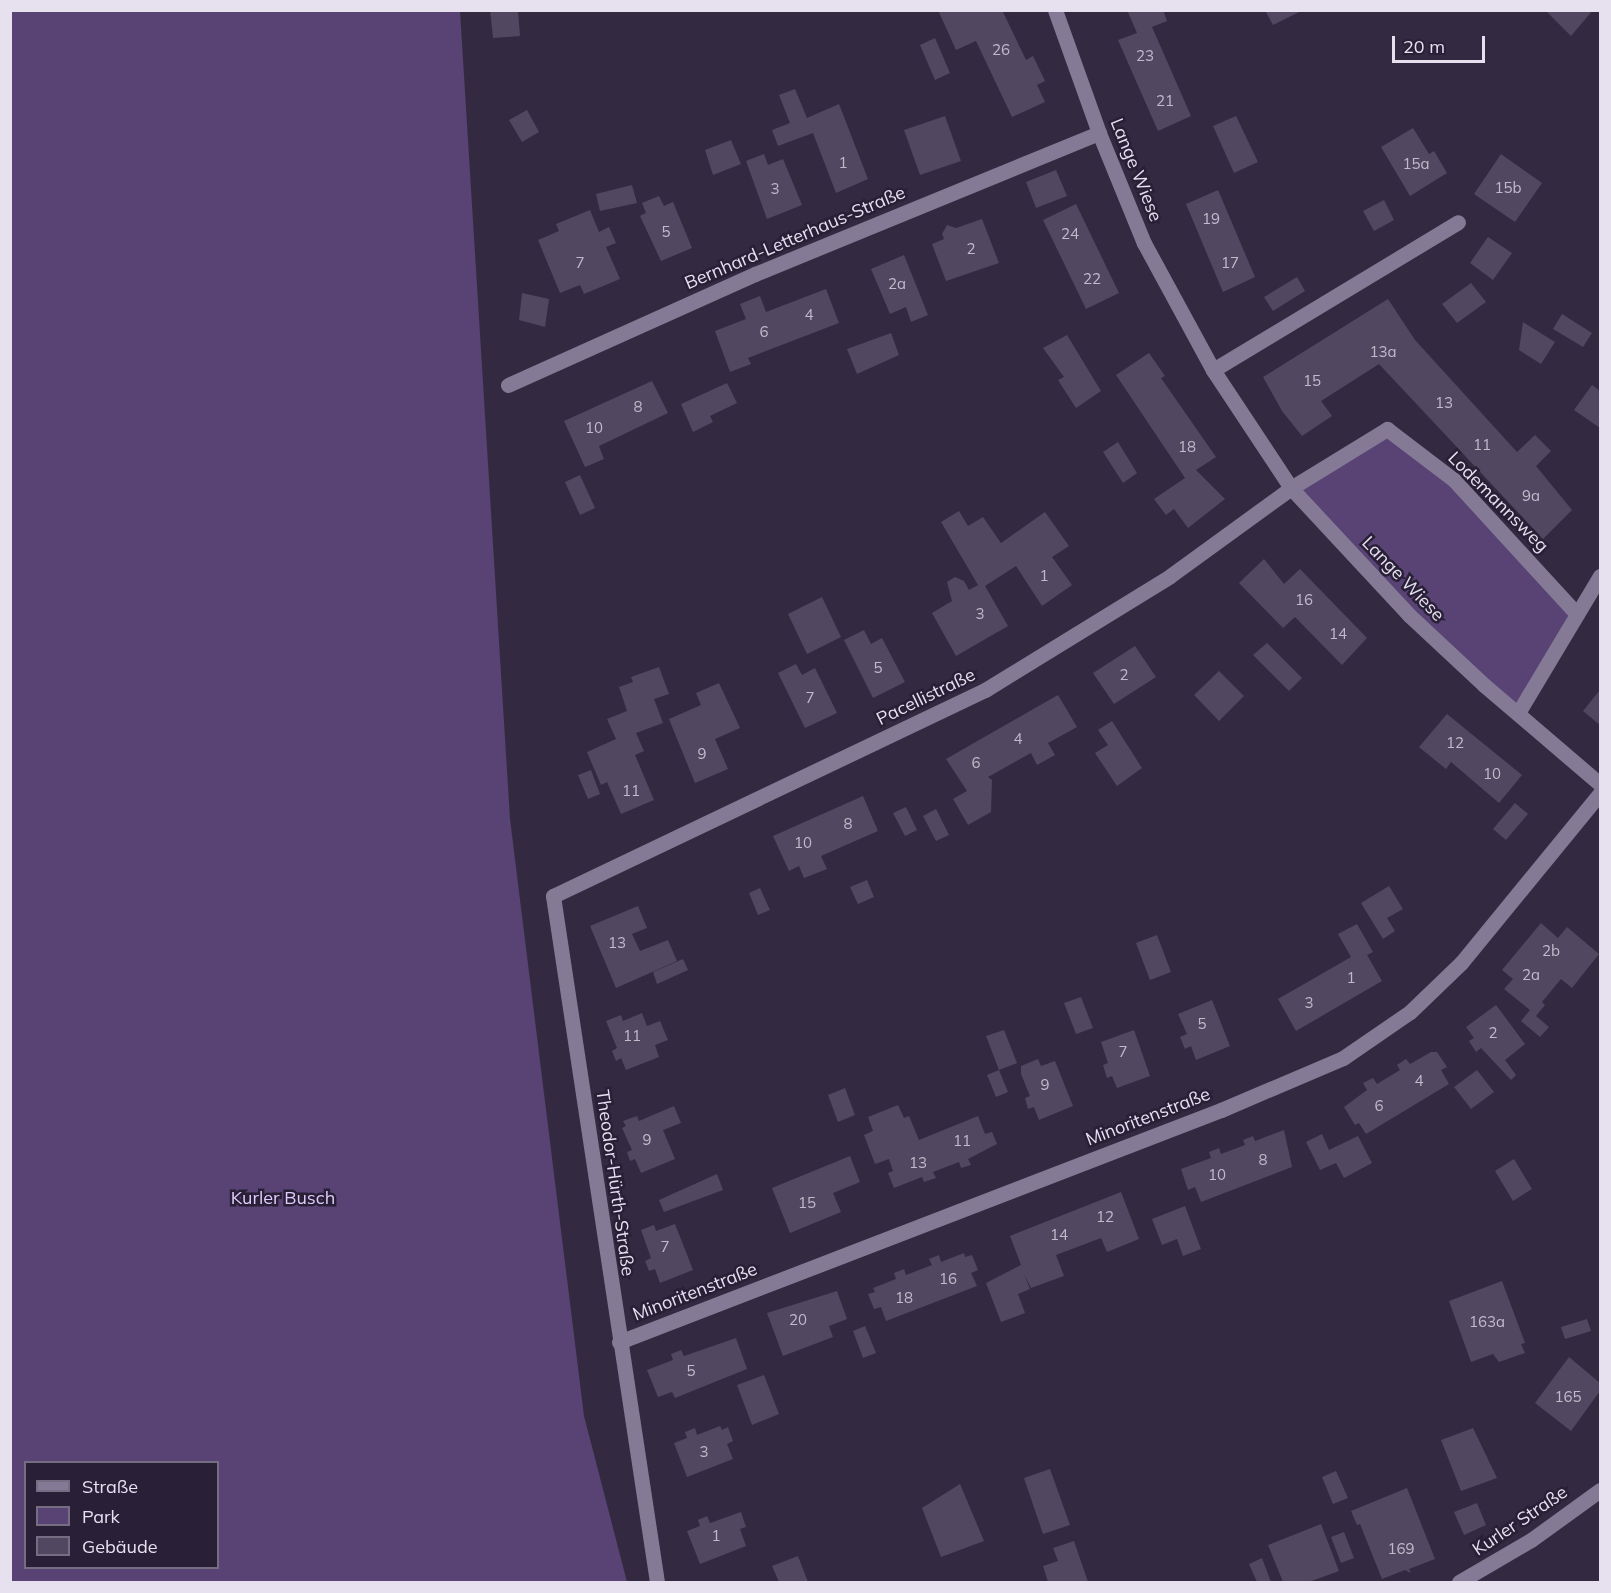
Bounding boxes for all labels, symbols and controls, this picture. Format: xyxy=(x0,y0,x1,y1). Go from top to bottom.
scale bar xyxy=(1395,24,1488,62)
text: 20 m xyxy=(1403,35,1445,58)
house number: 26 xyxy=(992,41,1010,59)
house number: 23 xyxy=(1136,47,1154,65)
house number: 21 xyxy=(1156,92,1174,110)
street label: Lange Wiese xyxy=(1106,115,1166,225)
house number: 1 xyxy=(839,154,847,172)
house number: 15a xyxy=(1403,155,1429,173)
house number: 15b xyxy=(1495,179,1521,197)
house number: 3 xyxy=(771,180,779,198)
street label: Bernhard-Letterhaus-Straße xyxy=(682,182,908,294)
house number: 19 xyxy=(1202,210,1220,228)
house number: 5 xyxy=(662,223,670,241)
house number: 24 xyxy=(1061,225,1079,243)
house number: 2 xyxy=(967,240,975,258)
house number: 7 xyxy=(576,254,584,272)
house number: 17 xyxy=(1221,254,1239,272)
house number: 22 xyxy=(1083,270,1101,288)
house number: 2a xyxy=(888,275,906,293)
house number: 4 xyxy=(805,306,813,324)
house number: 6 xyxy=(760,323,768,341)
house number: 13a xyxy=(1370,343,1396,361)
house number: 15 xyxy=(1303,372,1321,390)
house number: 13 xyxy=(1435,394,1453,412)
house number: 8 xyxy=(634,398,642,416)
house number: 10 xyxy=(585,419,603,437)
house number: 11 xyxy=(1473,436,1491,454)
house number: 18 xyxy=(1178,438,1196,456)
street label: Lodemannsweg xyxy=(1443,447,1553,557)
house number: 9a xyxy=(1522,487,1540,505)
street label: Lange Wiese xyxy=(1357,532,1449,626)
house number: 1 xyxy=(1040,567,1048,585)
house number: 16 xyxy=(1295,591,1313,609)
house number: 3 xyxy=(976,605,984,623)
house number: 14 xyxy=(1329,625,1347,643)
house number: 5 xyxy=(874,659,882,677)
street label: Pacellistraße xyxy=(873,664,979,730)
house number: 2 xyxy=(1120,666,1128,684)
house number: 7 xyxy=(806,689,814,707)
house number: 4 xyxy=(1014,730,1022,748)
house number: 12 xyxy=(1446,734,1464,752)
house number: 9 xyxy=(698,745,706,763)
house number: 6 xyxy=(972,754,980,772)
house number: 10 xyxy=(1483,765,1501,783)
house number: 11 xyxy=(622,782,640,800)
house number: 8 xyxy=(844,815,852,833)
house number: 10 xyxy=(794,834,812,852)
house number: 13 xyxy=(608,934,626,952)
house number: 2b xyxy=(1542,942,1560,960)
house number: 2a xyxy=(1522,966,1540,984)
house number: 1 xyxy=(1347,969,1355,987)
house number: 3 xyxy=(1305,994,1313,1012)
house number: 5 xyxy=(1198,1015,1206,1033)
house number: 2 xyxy=(1489,1024,1497,1042)
house number: 11 xyxy=(623,1027,641,1045)
house number: 7 xyxy=(1119,1043,1127,1061)
house number: 4 xyxy=(1415,1072,1423,1090)
house number: 9 xyxy=(1041,1076,1049,1094)
street label: Minoritenstraße xyxy=(1083,1083,1213,1151)
street label: Theodor-Hürth-Straße xyxy=(591,1089,639,1277)
house number: 6 xyxy=(1375,1097,1383,1115)
house number: 9 xyxy=(643,1131,651,1149)
house number: 11 xyxy=(953,1132,971,1150)
house number: 8 xyxy=(1259,1151,1267,1169)
house number: 13 xyxy=(909,1154,927,1172)
house number: 10 xyxy=(1208,1166,1226,1184)
park label: Kurler Busch xyxy=(231,1187,335,1209)
house number: 15 xyxy=(798,1194,816,1212)
house number: 12 xyxy=(1096,1208,1114,1226)
house number: 14 xyxy=(1050,1226,1068,1244)
house number: 7 xyxy=(661,1238,669,1256)
street label: Minoritenstraße xyxy=(630,1258,760,1326)
house number: 16 xyxy=(939,1270,957,1288)
house number: 18 xyxy=(895,1289,913,1307)
house number: 20 xyxy=(789,1311,807,1329)
house number: 163a xyxy=(1469,1313,1505,1331)
house number: 5 xyxy=(687,1362,695,1380)
house number: 165 xyxy=(1555,1388,1581,1406)
house number: 3 xyxy=(700,1443,708,1461)
legend xyxy=(24,1461,219,1569)
text: Straße xyxy=(82,1475,138,1498)
street label: Kurler Straße xyxy=(1469,1481,1571,1561)
text: Park xyxy=(82,1505,120,1528)
house number: 1 xyxy=(712,1527,720,1545)
text: Gebäude xyxy=(82,1535,158,1558)
house number: 169 xyxy=(1388,1540,1414,1558)

